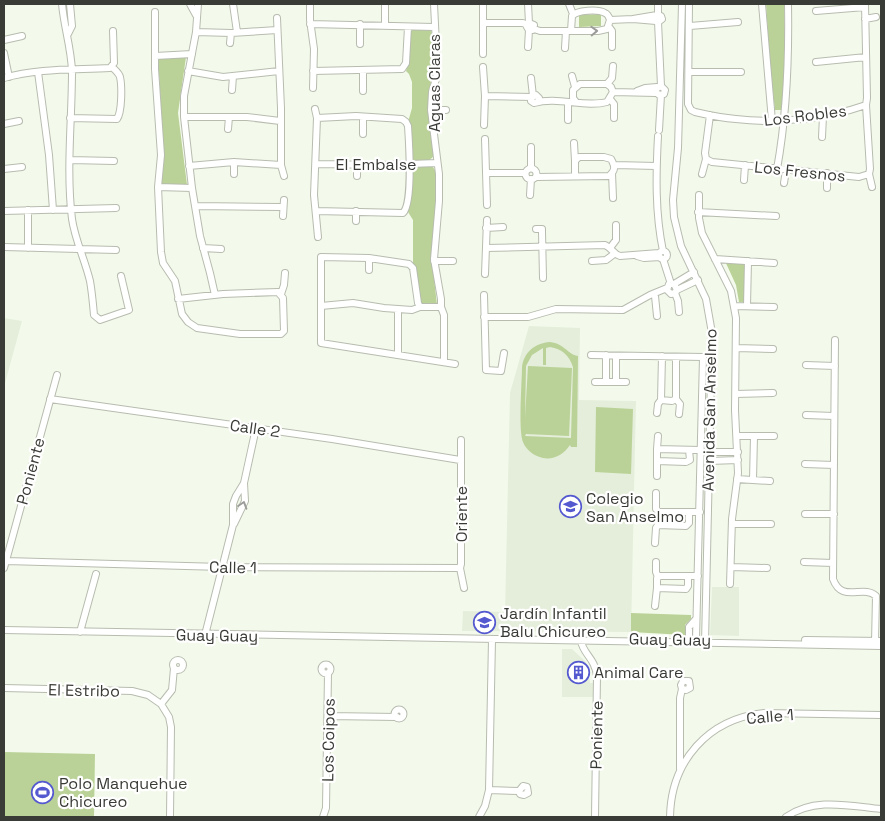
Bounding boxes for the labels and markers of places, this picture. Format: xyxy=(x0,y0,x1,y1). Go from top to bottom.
place label: Colegio San Anselmo xyxy=(586,488,684,527)
school or university icon: Colegio San Anselmo xyxy=(558,495,582,519)
place label: Jardín Infantil Balu Chicureo xyxy=(500,603,607,642)
school or university icon: Jardín Infantil Balu Chicureo xyxy=(472,610,496,634)
building icon: Animal Care xyxy=(566,660,590,684)
place label: Animal Care xyxy=(594,662,684,683)
place label: Polo Manquehue Chicureo xyxy=(59,773,188,812)
sports icon: Polo Manquehue Chicureo xyxy=(31,780,55,804)

